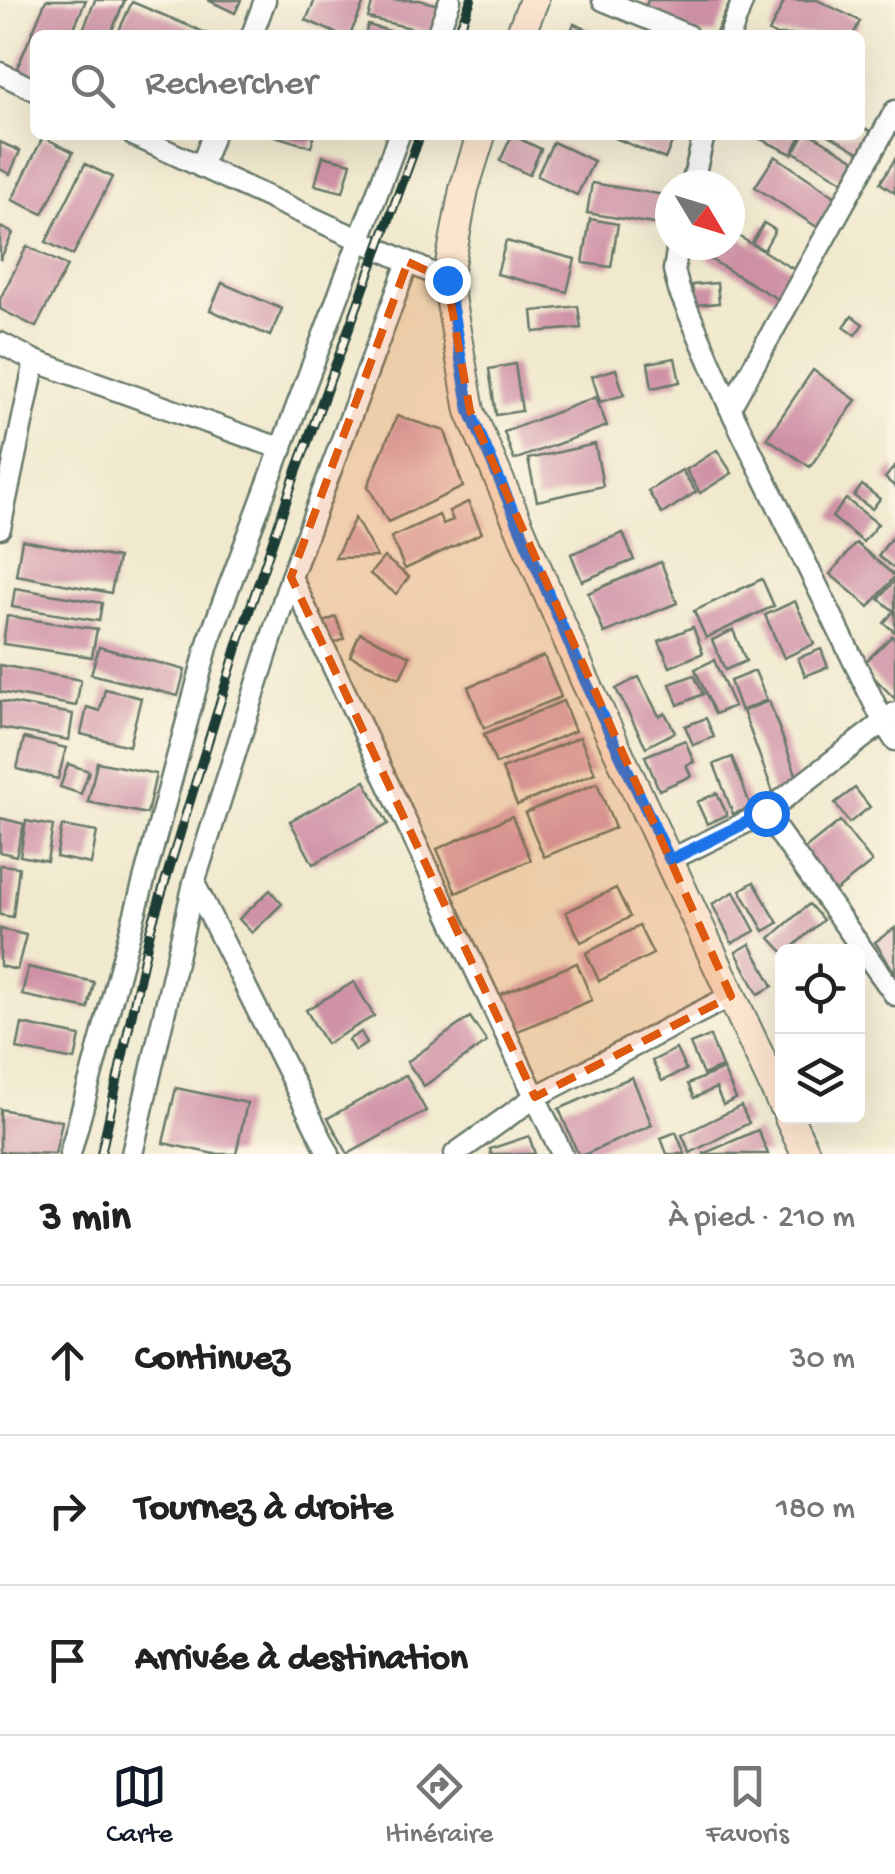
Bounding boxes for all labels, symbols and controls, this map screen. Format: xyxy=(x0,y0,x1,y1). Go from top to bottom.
search box xyxy=(30,30,865,140)
icon: search xyxy=(65,58,120,113)
text: Rechercher xyxy=(145,63,317,107)
north arrow xyxy=(655,170,745,260)
route end xyxy=(425,258,471,304)
route start xyxy=(744,791,790,837)
map controls xyxy=(775,944,865,1124)
button: locate xyxy=(775,944,865,1034)
button: layers xyxy=(775,1034,865,1124)
text: 3 min xyxy=(40,1195,131,1244)
text: À pied · 210 m xyxy=(668,1200,855,1238)
icon: ahead xyxy=(40,1333,95,1388)
text: Continuez xyxy=(135,1338,289,1382)
text: 30 m xyxy=(790,1341,855,1379)
icon: right xyxy=(40,1483,95,1538)
text: Tournez à droite xyxy=(135,1488,393,1532)
text: 180 m xyxy=(776,1491,855,1529)
icon: arrive xyxy=(40,1633,95,1688)
text: Arrivée à destination xyxy=(135,1638,468,1682)
tab: Carte xyxy=(106,1759,173,1852)
tab: Itinéraire xyxy=(385,1759,493,1852)
tab: Favoris xyxy=(706,1759,789,1852)

